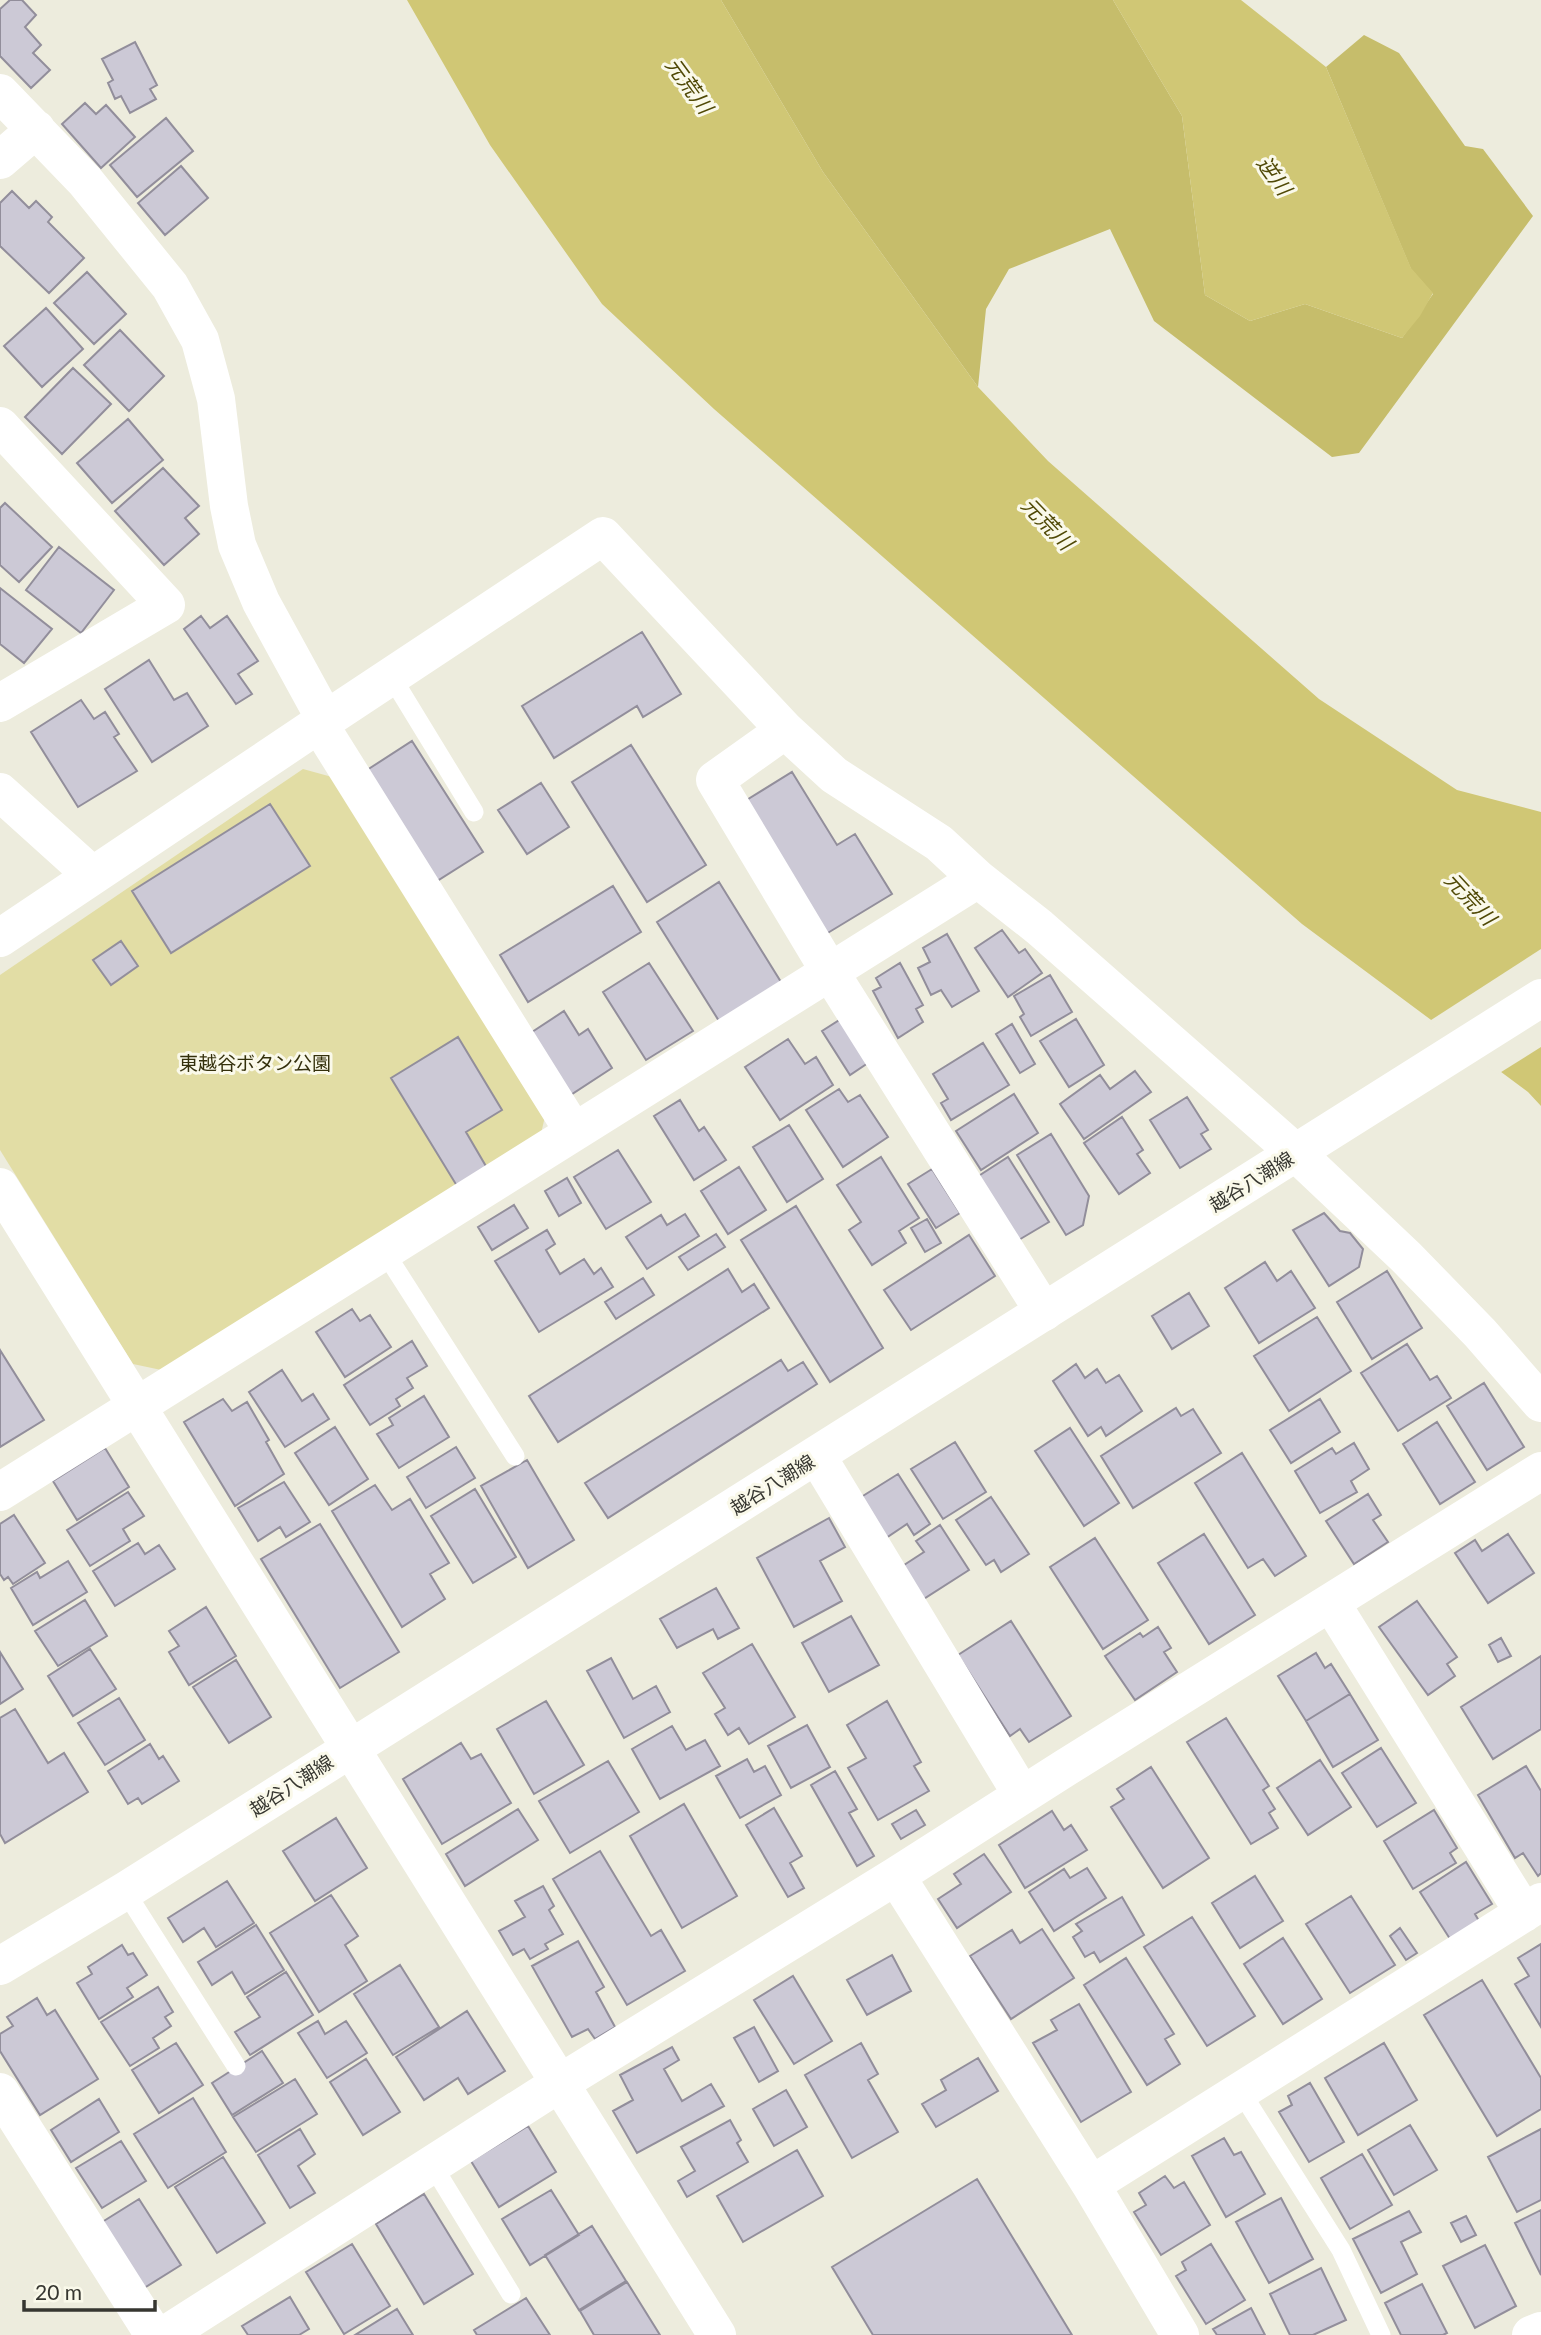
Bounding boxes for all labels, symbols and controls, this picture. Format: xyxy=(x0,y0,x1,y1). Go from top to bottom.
water label: 元荒川 xyxy=(661,52,720,119)
water label: 逆川 xyxy=(1253,151,1299,201)
water label: 元荒川 xyxy=(1017,492,1080,556)
water label: 元荒川 xyxy=(1440,866,1503,931)
park label: 東越谷ボタン公園 xyxy=(179,1051,331,1074)
street label: 越谷八潮線 xyxy=(1205,1146,1297,1216)
street label: 越谷八潮線 xyxy=(726,1449,818,1519)
street label: 越谷八潮線 xyxy=(245,1749,337,1821)
scale bar xyxy=(24,2268,156,2312)
text: 20 m xyxy=(35,2279,82,2304)

